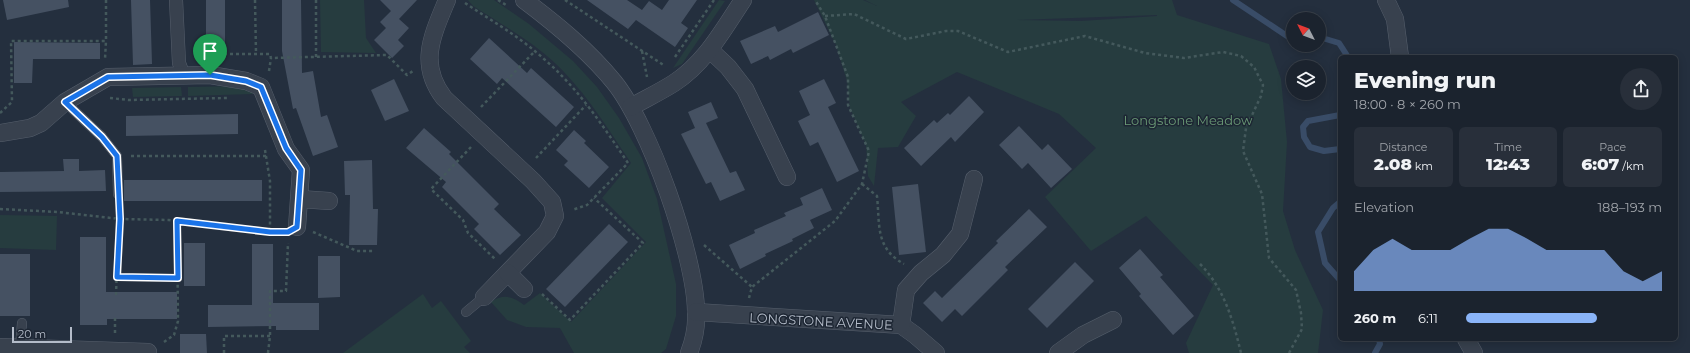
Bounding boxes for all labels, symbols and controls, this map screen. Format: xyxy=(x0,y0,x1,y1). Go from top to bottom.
north arrow xyxy=(1286,12,1326,52)
map controls xyxy=(1286,12,1326,100)
pin xyxy=(193,34,227,75)
icon: arrive xyxy=(199,40,221,62)
button: layers xyxy=(1286,60,1326,100)
text: Evening run xyxy=(1354,67,1496,94)
button: share xyxy=(1620,68,1662,110)
text: 18:00 · 8 × 260 m xyxy=(1354,96,1461,112)
park label: Longstone Meadow xyxy=(1124,112,1253,128)
text: Distance xyxy=(1379,140,1427,154)
text: Time xyxy=(1494,140,1522,154)
text: Pace xyxy=(1599,140,1626,154)
text: 2.08 xyxy=(1374,154,1412,174)
text: 12:43 xyxy=(1486,154,1530,174)
text: 6:07 xyxy=(1581,154,1619,174)
text: km xyxy=(1412,159,1433,173)
text: /km xyxy=(1619,159,1644,173)
text: Elevation xyxy=(1354,199,1414,215)
text: 188–193 m xyxy=(1597,199,1662,215)
street label: LONGSTONE AVENUE xyxy=(749,309,893,333)
text: 260 m xyxy=(1354,310,1396,326)
text: 6:11 xyxy=(1418,310,1438,326)
scale bar xyxy=(12,325,72,344)
text: 20 m xyxy=(18,327,46,341)

